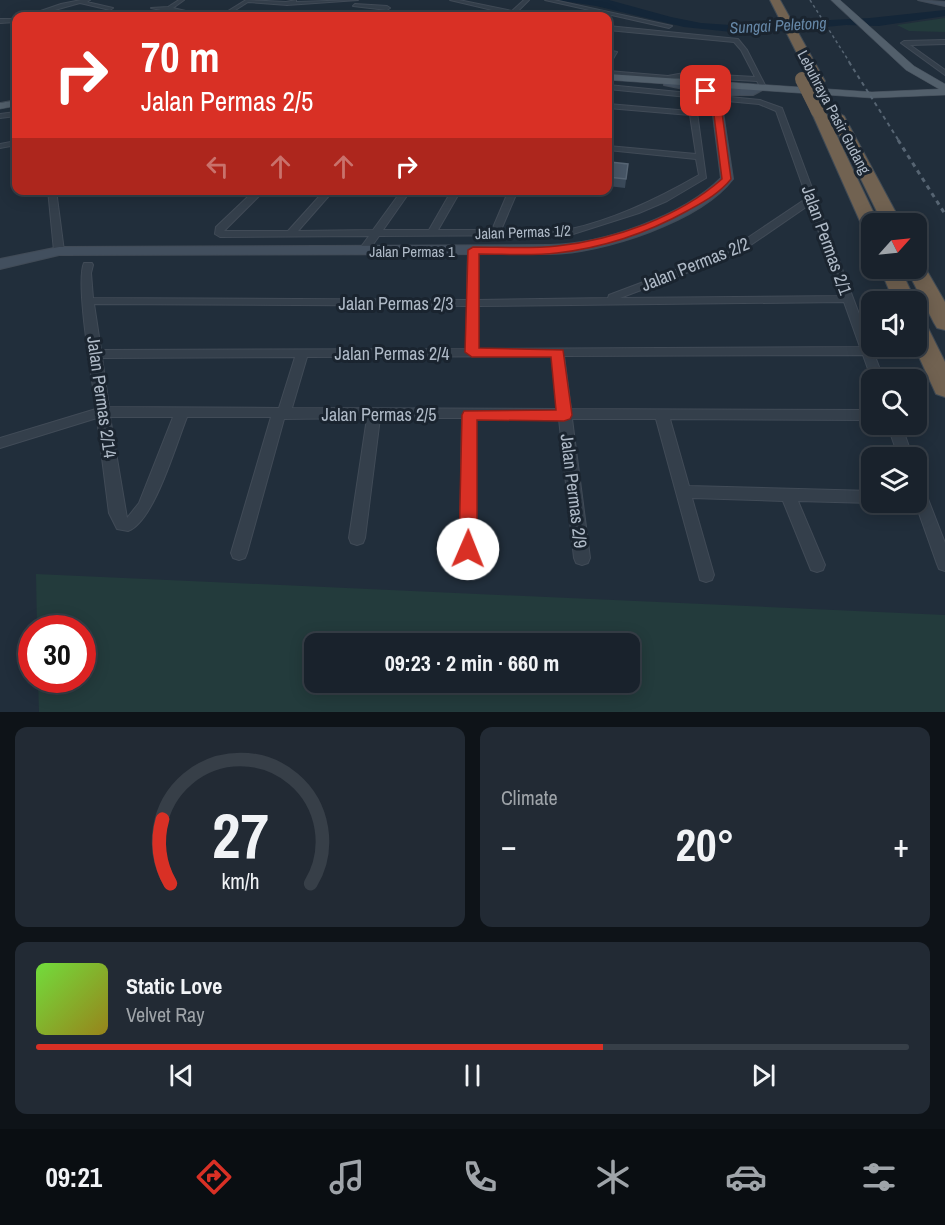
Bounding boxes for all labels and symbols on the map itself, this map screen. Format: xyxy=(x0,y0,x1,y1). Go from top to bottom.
water label: Sungai Peletong xyxy=(729,11,827,39)
street label: Lebuhraya Pasir Gudang xyxy=(792,46,876,178)
pin xyxy=(680,65,731,116)
street label: Jalan Permas 2/1 xyxy=(796,182,859,299)
north arrow xyxy=(861,213,927,279)
street label: Jalan Permas 1/2 xyxy=(475,220,571,244)
street label: Jalan Permas 2/2 xyxy=(637,231,753,297)
street label: Jalan Permas 1 xyxy=(369,241,455,262)
street label: Jalan Permas 2/3 xyxy=(339,291,453,316)
street label: Jalan Permas 2/14 xyxy=(81,334,123,460)
street label: Jalan Permas 2/4 xyxy=(335,341,449,366)
street label: Jalan Permas 2/5 xyxy=(322,402,436,427)
street label: Jalan Permas 2/9 xyxy=(555,432,593,550)
position arrow xyxy=(436,517,500,581)
speed limit sign: 30 xyxy=(18,615,96,693)

